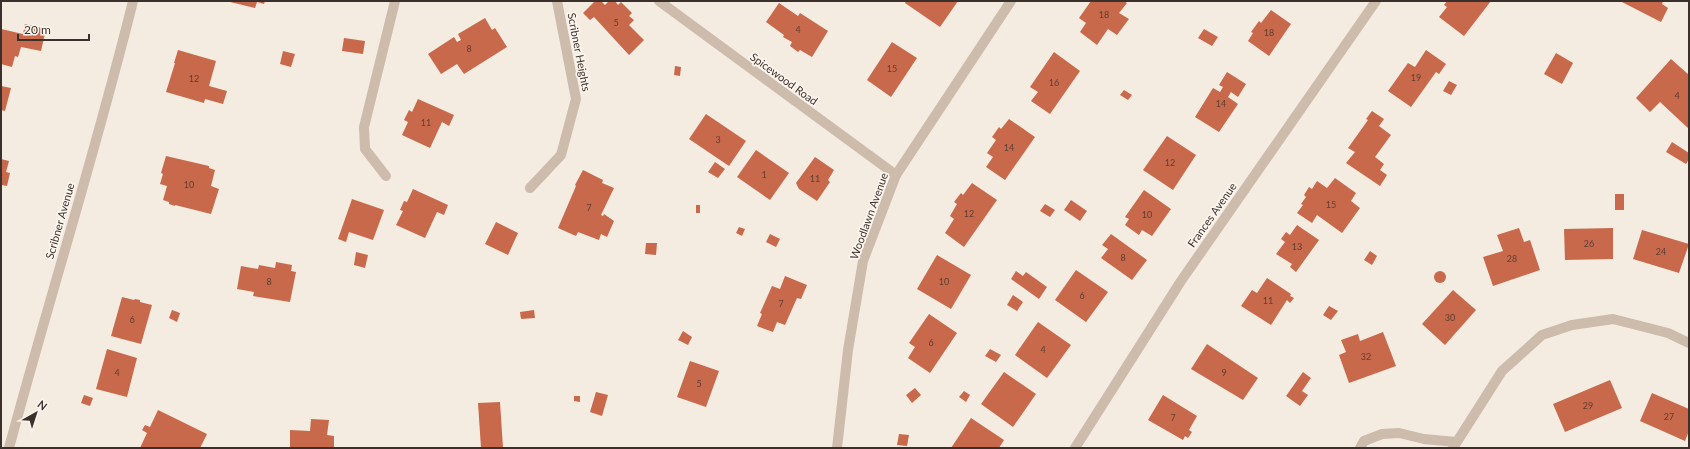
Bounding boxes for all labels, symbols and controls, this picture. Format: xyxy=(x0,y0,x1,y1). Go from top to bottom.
house number: 18 xyxy=(1099,9,1109,20)
street label: Scribner Heights xyxy=(566,12,594,92)
scale bar xyxy=(18,16,89,42)
house number: 5 xyxy=(613,17,619,28)
text: 20 m xyxy=(24,22,51,37)
house number: 4 xyxy=(795,24,801,35)
house number: 18 xyxy=(1264,27,1274,38)
house number: 8 xyxy=(466,43,472,54)
street label: Spicewood Road xyxy=(748,50,820,107)
house number: 15 xyxy=(887,63,897,74)
house number: 19 xyxy=(1411,72,1421,83)
house number: 12 xyxy=(189,73,199,84)
house number: 16 xyxy=(1049,77,1059,88)
house number: 4 xyxy=(1674,90,1680,101)
house number: 14 xyxy=(1216,98,1226,109)
house number: 11 xyxy=(421,117,431,128)
house number: 3 xyxy=(715,134,721,145)
house number: 14 xyxy=(1004,142,1014,153)
house number: 12 xyxy=(1165,157,1175,168)
house number: 1 xyxy=(761,169,767,180)
street label: Woodlawn Avenue xyxy=(847,171,890,261)
house number: 11 xyxy=(810,173,820,184)
house number: 10 xyxy=(184,179,194,190)
street label: Frances Avenue xyxy=(1185,180,1239,250)
street label: Scribner Avenue xyxy=(42,181,77,260)
house number: 15 xyxy=(1326,199,1336,210)
house number: 7 xyxy=(586,202,592,213)
house number: 12 xyxy=(964,208,974,219)
house number: 10 xyxy=(1142,209,1152,220)
house number: 26 xyxy=(1584,238,1594,249)
house number: 13 xyxy=(1292,241,1302,252)
house number: 24 xyxy=(1656,246,1666,257)
house number: 8 xyxy=(1120,252,1126,263)
house number: 28 xyxy=(1507,253,1517,264)
house number: 8 xyxy=(266,276,272,287)
house number: 10 xyxy=(939,276,949,287)
house number: 6 xyxy=(1079,290,1085,301)
house number: 11 xyxy=(1263,295,1273,306)
house number: 7 xyxy=(778,298,784,309)
house number: 30 xyxy=(1445,312,1455,323)
house number: 6 xyxy=(129,314,135,325)
house number: 6 xyxy=(928,337,934,348)
house number: 4 xyxy=(1040,344,1046,355)
house number: 32 xyxy=(1361,351,1371,362)
house number: 4 xyxy=(114,367,120,378)
house number: 9 xyxy=(1221,367,1227,378)
house number: 5 xyxy=(696,378,702,389)
north arrow xyxy=(16,393,56,433)
text: N xyxy=(35,397,50,413)
house number: 29 xyxy=(1583,400,1593,411)
house number: 27 xyxy=(1664,411,1674,422)
house number: 7 xyxy=(1170,412,1176,423)

